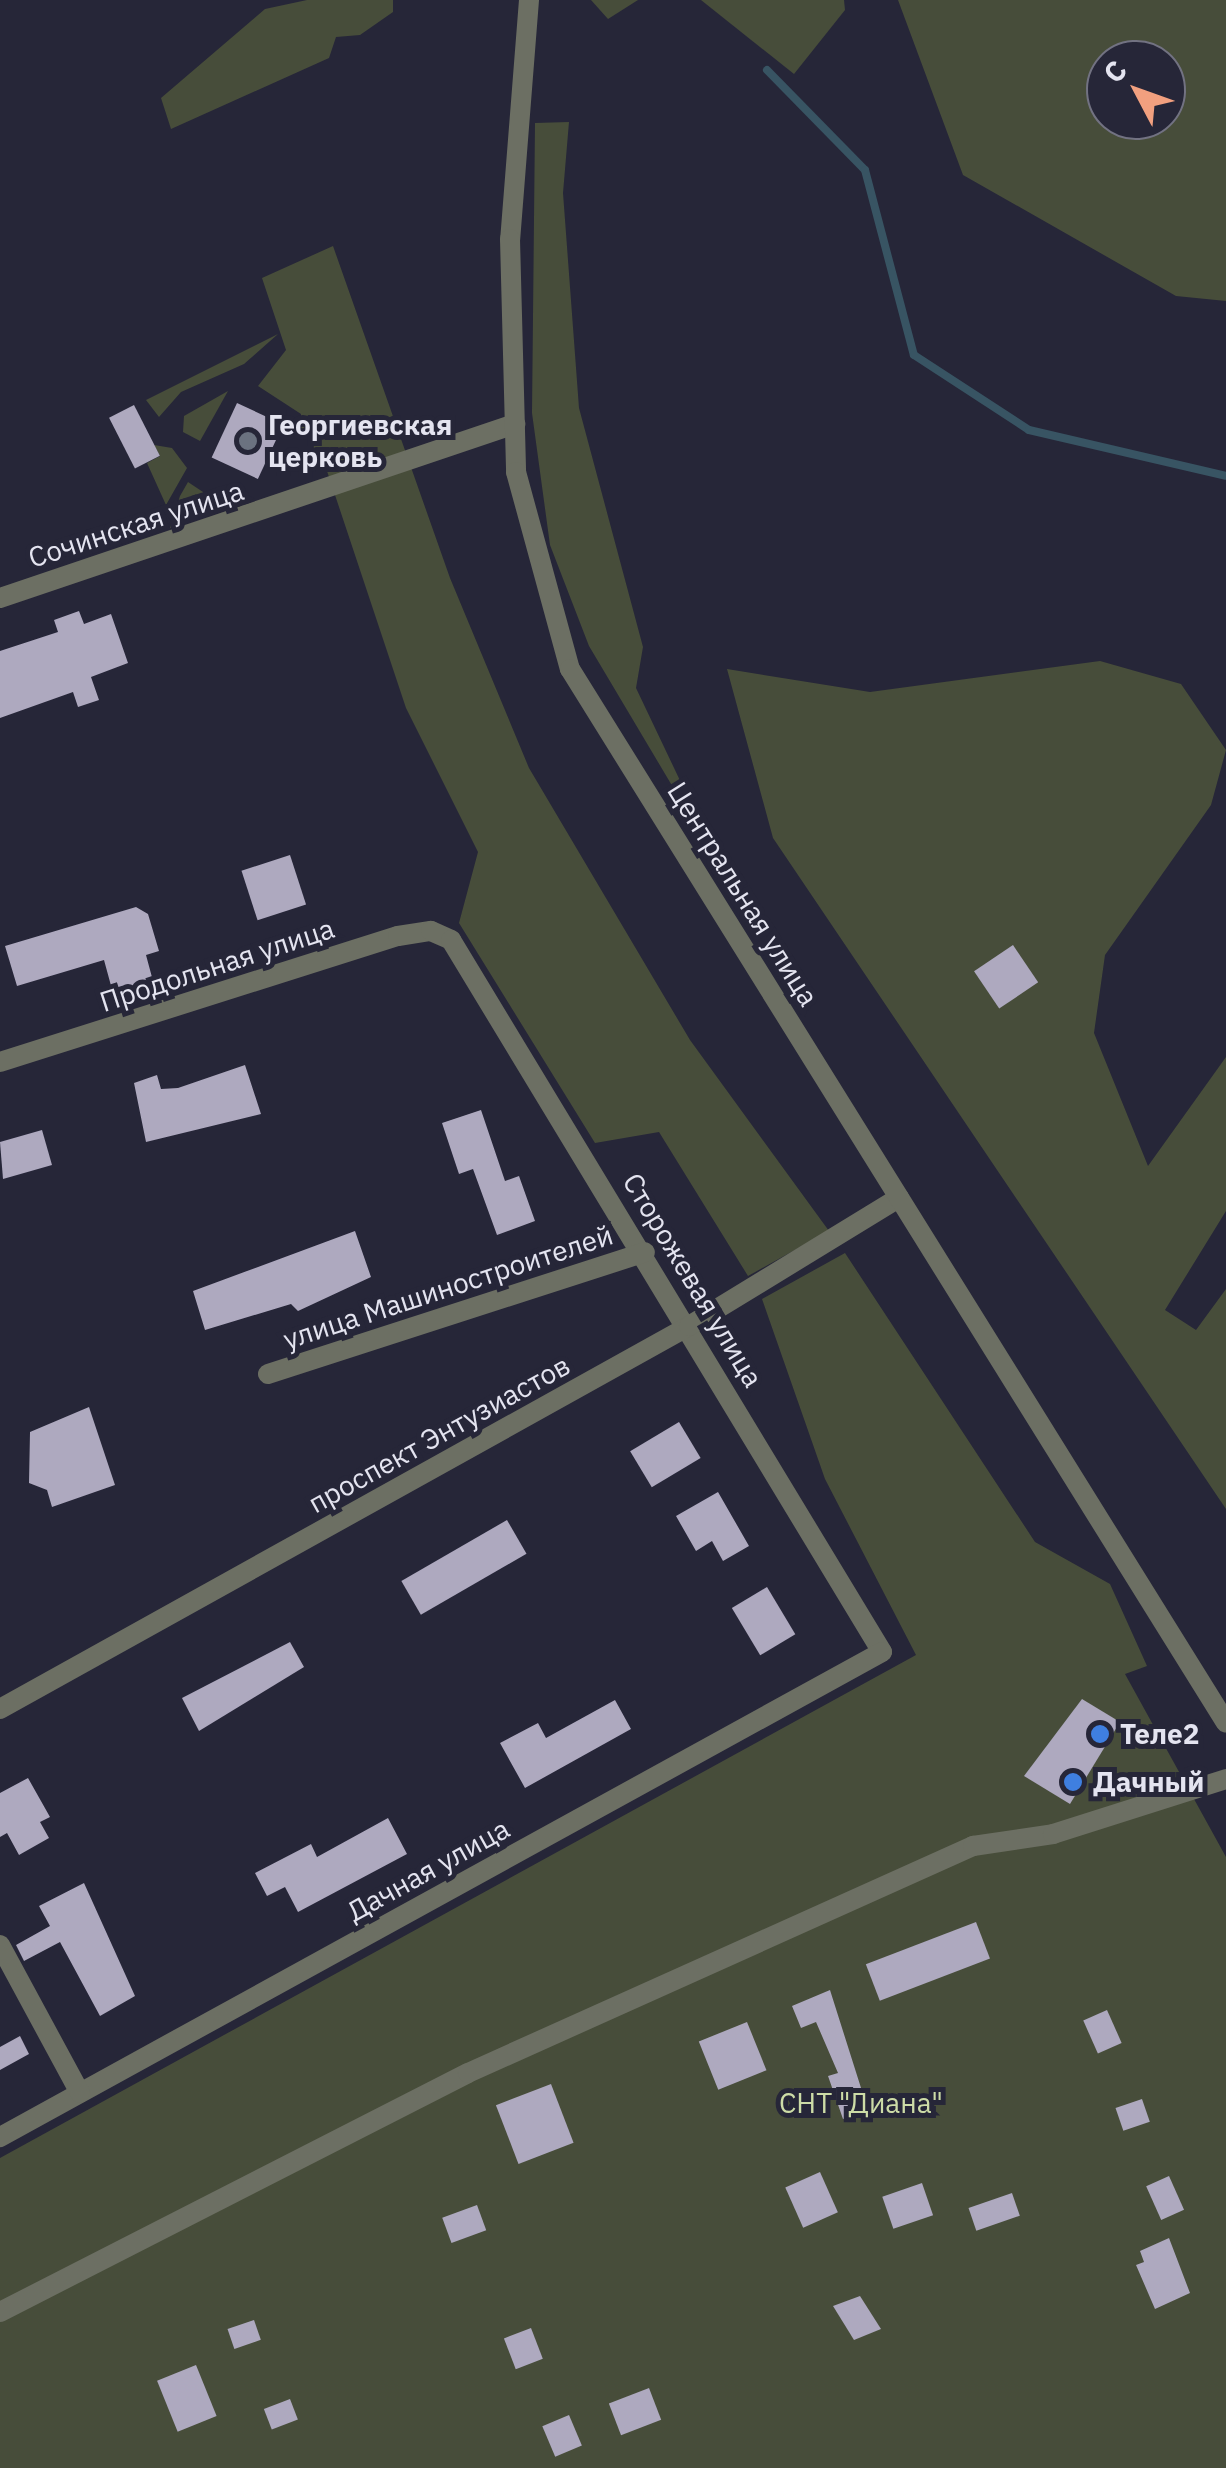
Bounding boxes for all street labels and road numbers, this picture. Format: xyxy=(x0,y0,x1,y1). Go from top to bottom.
street label: Сочинская улица xyxy=(24,473,248,575)
street label: Центральная улица xyxy=(660,776,826,1012)
street label: Продольная улица xyxy=(96,911,338,1019)
street label: Сторожевая улица xyxy=(616,1167,770,1393)
street label: улица Машиностроителей xyxy=(279,1218,617,1356)
street label: проспект Энтузиастов xyxy=(302,1348,576,1520)
street label: Дачная улица xyxy=(341,1812,515,1928)

